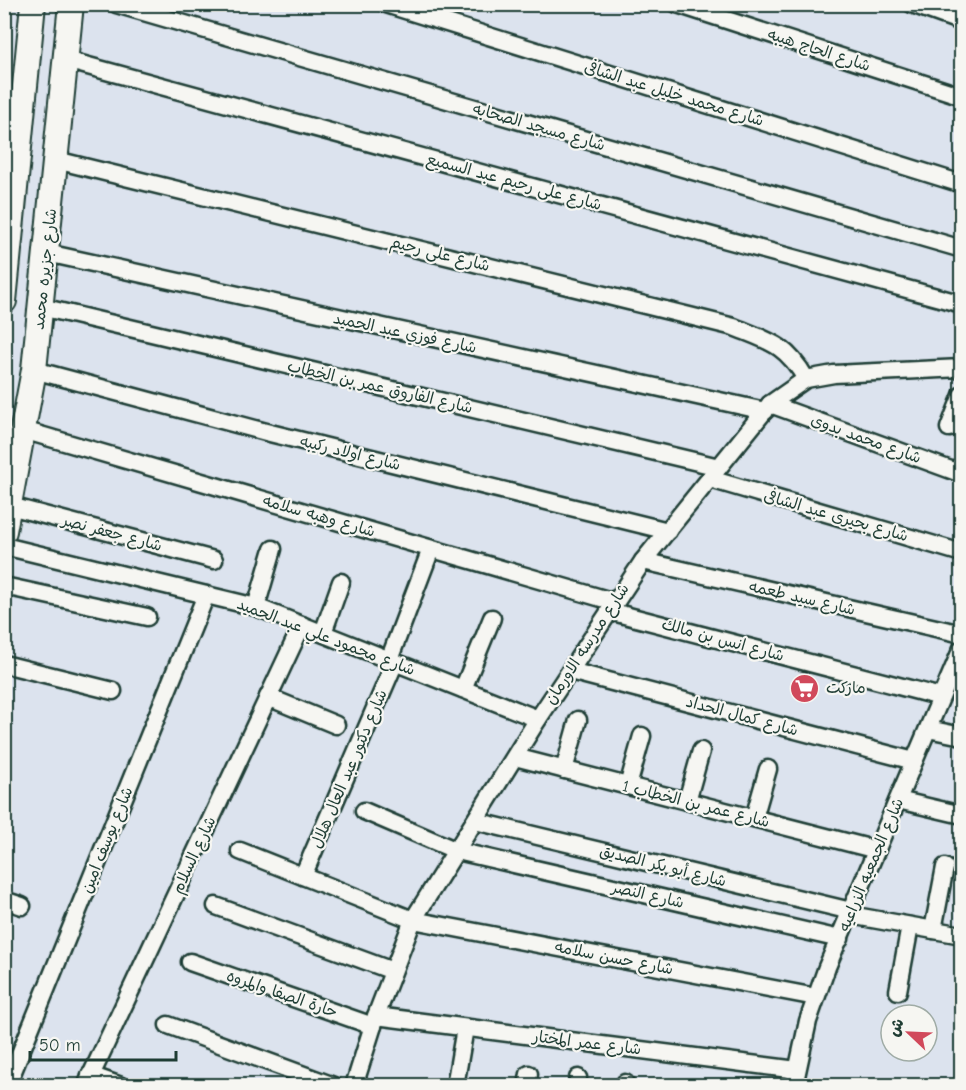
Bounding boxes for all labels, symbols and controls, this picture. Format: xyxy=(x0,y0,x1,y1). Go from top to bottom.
street label: شارع الحاج هيبه xyxy=(765,25,872,77)
street label: شارع محمد خليل عبد الشافى xyxy=(581,57,766,132)
street label: شارع مسجد الصحابه xyxy=(470,99,607,156)
street label: شارع على رحيم عبد السميع xyxy=(424,150,603,217)
street label: شارع جزيره محمد xyxy=(30,207,62,331)
street label: شارع على رحيم xyxy=(387,233,492,278)
street label: شارع فوزي عبد الحميد xyxy=(331,309,478,359)
street label: شارع الفاروق عمر بن الخطاب xyxy=(285,357,474,419)
street label: شارع محمد بدوى xyxy=(808,411,924,469)
street label: شارع اولاد ركيبه xyxy=(297,432,402,476)
street label: شارع بحيرى عبد الشافى xyxy=(761,486,911,547)
street label: شارع وهبه سلامه xyxy=(260,491,377,543)
street label: شارع جعفر نصر xyxy=(57,510,164,557)
street label: شارع سيد طعمه xyxy=(746,577,857,621)
street label: شارع مدرسه الاورمان xyxy=(541,580,634,709)
street label: شارع محمود علي عبد الحميد xyxy=(233,595,417,684)
street label: شارع انس بن مالك xyxy=(659,615,786,667)
supermarket icon: ماركت xyxy=(789,672,821,704)
place label: ماركت xyxy=(826,679,866,697)
street label: شارع دكتور عبد العال هلال xyxy=(307,687,392,852)
street label: شارع كمال الحداد xyxy=(683,692,800,742)
street label: شارع عمر بن الخطاب 1 xyxy=(620,777,771,833)
street label: شارع يوسف امين xyxy=(78,784,138,896)
street label: شارع الجمعيه الزراعيه xyxy=(835,795,909,935)
street label: شارع السلام xyxy=(168,814,222,898)
street label: شارع أبو بكر الصديق xyxy=(597,842,728,892)
street label: شارع النصر xyxy=(608,878,686,914)
street label: شارع حسن سلامه xyxy=(553,938,675,980)
street label: حارة الصفا والمروه xyxy=(224,967,340,1021)
north arrow xyxy=(879,1003,939,1063)
text: ش xyxy=(884,1016,908,1039)
scale bar xyxy=(30,1024,176,1062)
street label: شارع عمر المختار xyxy=(530,1027,642,1061)
text: 50 m xyxy=(39,1035,81,1056)

